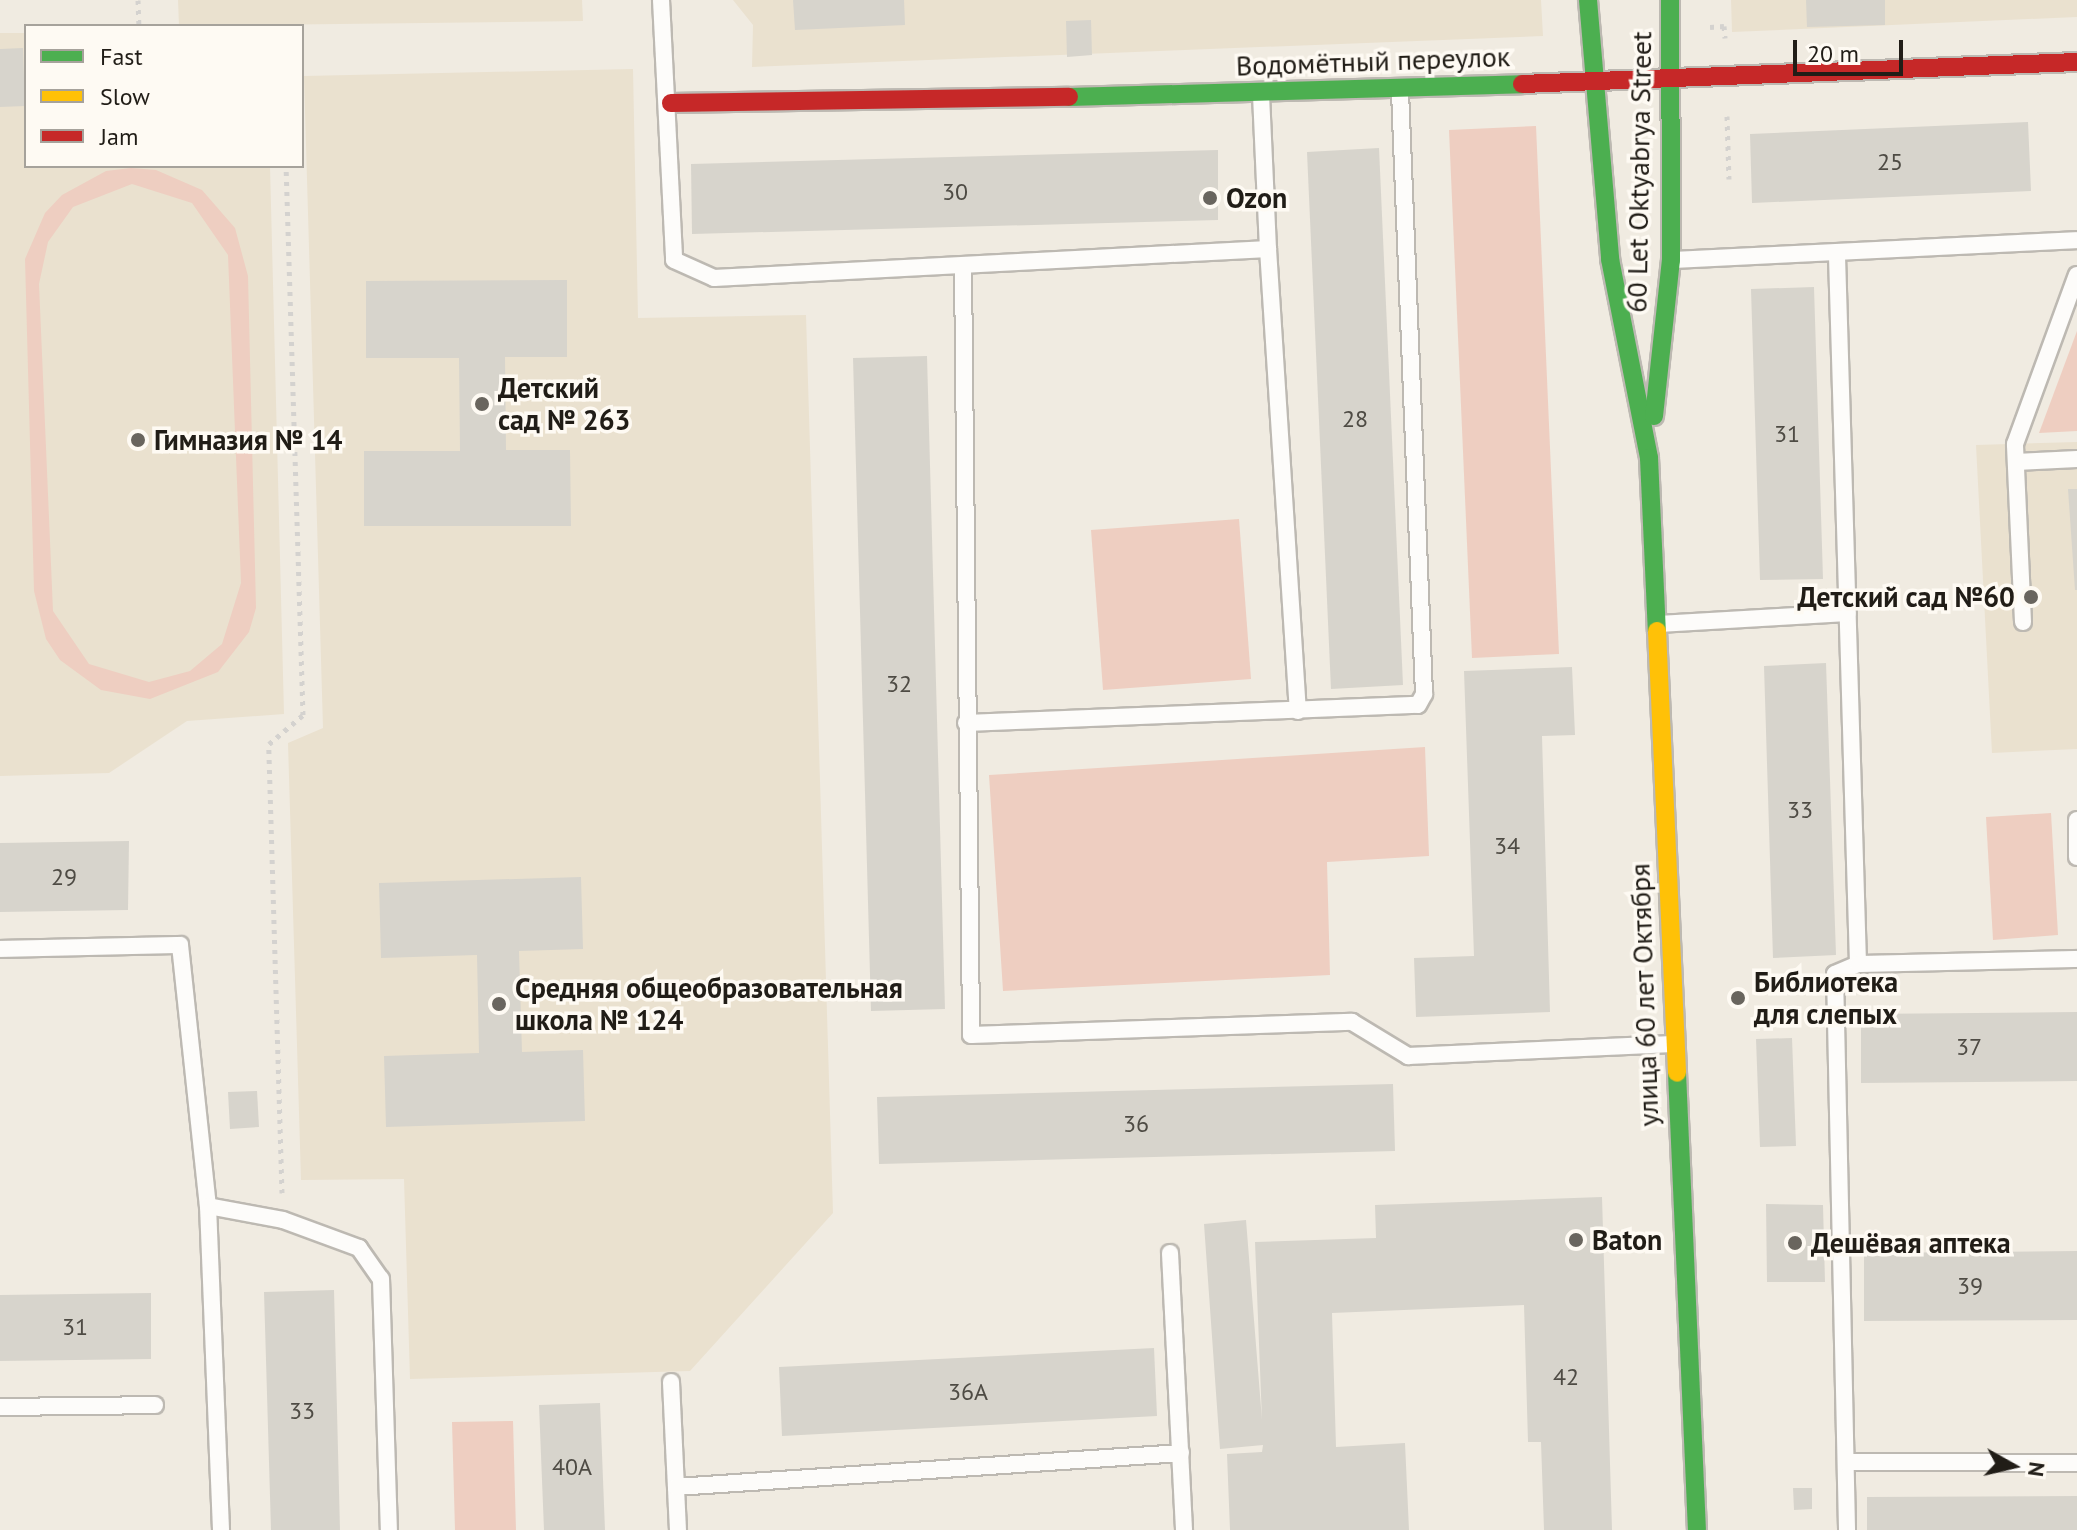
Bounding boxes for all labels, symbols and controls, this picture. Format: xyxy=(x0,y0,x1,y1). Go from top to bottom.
legend xyxy=(24,24,304,168)
scale bar xyxy=(1797,24,1907,74)
street label: 60 Let Oktyabrya Street xyxy=(1620,31,1658,313)
text: 20 m xyxy=(1807,38,1859,69)
street label: Водомётный переулок xyxy=(1235,39,1511,83)
text: Fast xyxy=(100,41,143,72)
text: Slow xyxy=(100,81,150,112)
text: Jam xyxy=(100,121,138,152)
house number: 25 xyxy=(1877,148,1903,176)
house number: 30 xyxy=(942,178,968,206)
place label: Ozon xyxy=(1226,181,1287,215)
marker: Ozon xyxy=(1201,189,1219,207)
place label: Детский сад № 263 xyxy=(498,371,630,437)
marker: Детский сад № 263 xyxy=(473,395,491,413)
house number: 28 xyxy=(1342,405,1368,433)
house number: 31 xyxy=(1774,420,1800,448)
place label: Гимназия № 14 xyxy=(154,423,342,457)
marker: Гимназия № 14 xyxy=(129,431,147,449)
place label: Детский сад №60 xyxy=(1797,580,2015,614)
marker: Детский сад №60 xyxy=(2022,588,2040,606)
house number: 32 xyxy=(886,670,912,698)
house number: 33 xyxy=(1787,796,1813,824)
house number: 34 xyxy=(1494,832,1520,860)
street label: улица 60 лет Октября xyxy=(1623,862,1665,1128)
house number: 29 xyxy=(51,863,77,891)
place label: Библиотека для слепых xyxy=(1754,965,1898,1031)
place label: Средняя общеобразовательная школа № 124 xyxy=(515,971,903,1037)
marker: Библиотека для слепых xyxy=(1729,989,1747,1007)
marker: Средняя общеобразовательная школа № 124 xyxy=(490,995,508,1013)
house number: 37 xyxy=(1956,1033,1982,1061)
house number: 36 xyxy=(1123,1110,1149,1138)
place label: Baton xyxy=(1592,1223,1662,1257)
place label: Дешёвая аптека xyxy=(1811,1226,2011,1260)
marker: Baton xyxy=(1567,1231,1585,1249)
marker: Дешёвая аптека xyxy=(1786,1234,1804,1252)
house number: 39 xyxy=(1957,1272,1983,1300)
house number: 31 xyxy=(62,1313,88,1341)
house number: 42 xyxy=(1553,1363,1579,1391)
house number: 36А xyxy=(948,1378,988,1406)
house number: 33 xyxy=(289,1397,315,1425)
north arrow xyxy=(1973,1426,2053,1506)
house number: 40А xyxy=(552,1453,592,1481)
text: N xyxy=(2022,1460,2052,1478)

